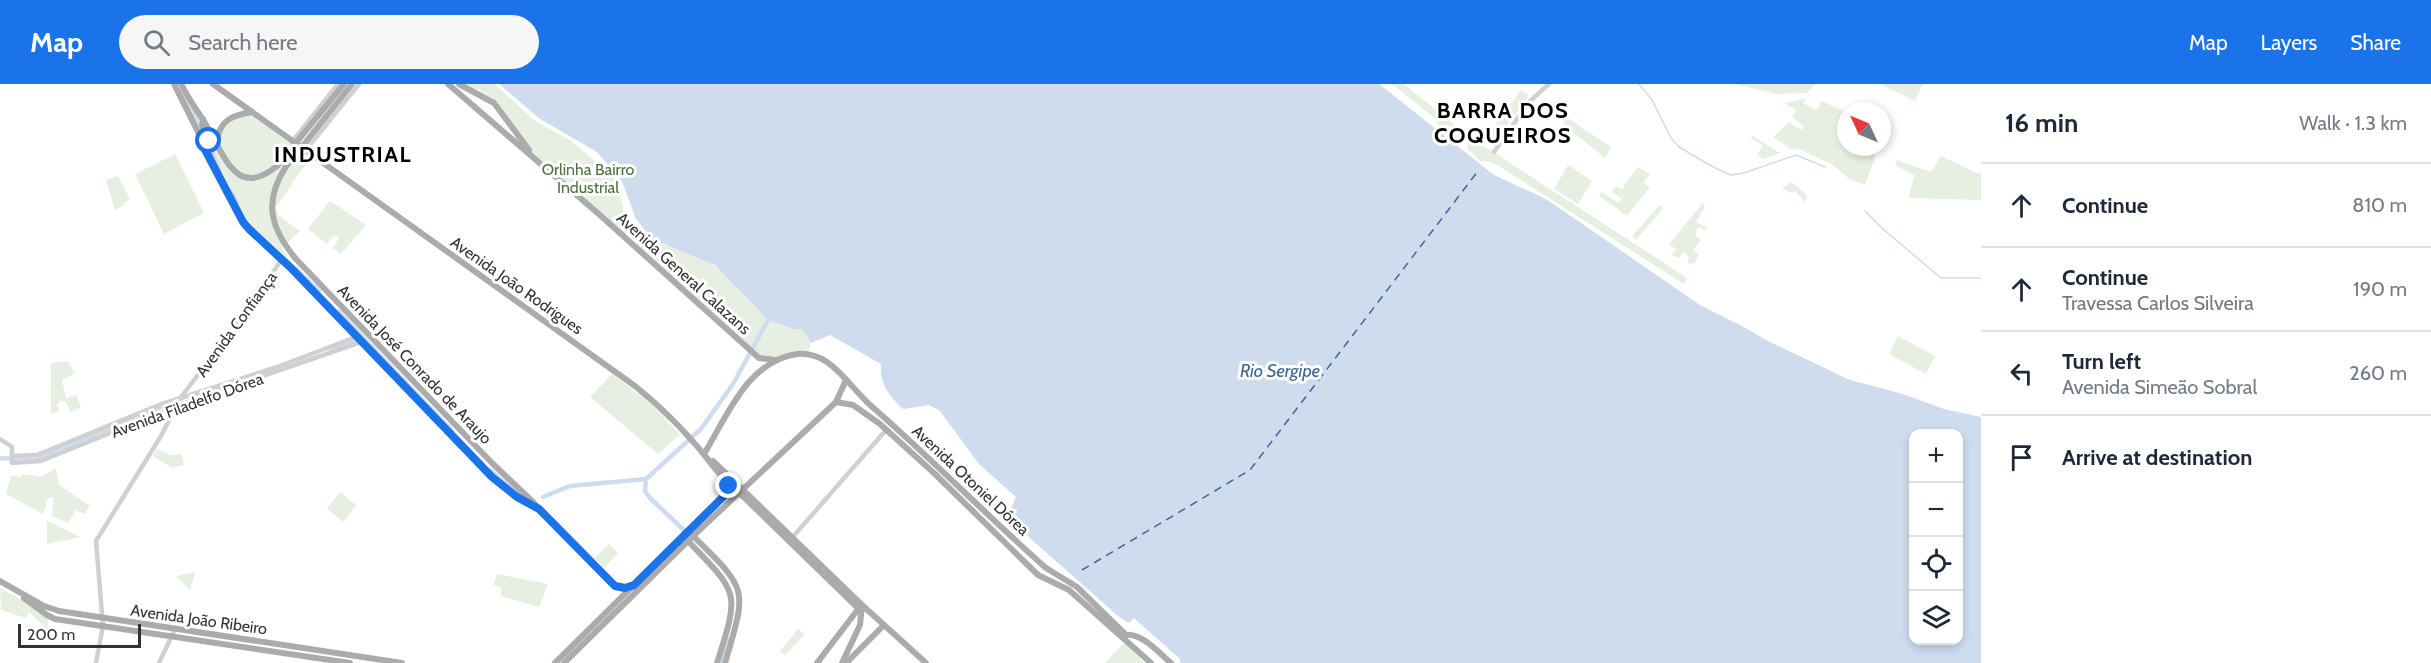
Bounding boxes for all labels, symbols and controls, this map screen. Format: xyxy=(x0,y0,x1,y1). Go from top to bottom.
search box xyxy=(119,15,539,69)
text: Map xyxy=(30,25,83,59)
icon: search xyxy=(140,26,173,59)
text: Search here xyxy=(188,29,297,56)
text: Map xyxy=(2189,30,2228,55)
text: Layers xyxy=(2261,30,2317,55)
text: Share xyxy=(2350,30,2401,55)
district label: BARRA DOS COQUEIROS xyxy=(1434,97,1572,149)
north arrow xyxy=(1837,102,1891,156)
text: 16 min xyxy=(2005,107,2078,139)
text: Walk · 1.3 km xyxy=(2299,111,2407,135)
route start xyxy=(195,127,221,153)
district label: INDUSTRIAL xyxy=(274,141,412,168)
park label: Orlinha Bairro Industrial xyxy=(542,160,635,197)
icon: ahead xyxy=(2005,189,2038,222)
text: Continue xyxy=(2062,192,2148,219)
text: 810 m xyxy=(2352,193,2407,217)
street label: Avenida General Calazans xyxy=(613,208,755,339)
street label: Avenida João Rodrigues xyxy=(447,233,587,338)
text: Continue xyxy=(2062,264,2148,291)
street label: Avenida Confiança xyxy=(192,268,281,381)
icon: ahead xyxy=(2005,273,2038,306)
text: 190 m xyxy=(2353,277,2407,301)
street label: Avenida José Conrado de Araujo xyxy=(334,281,496,448)
text: Travessa Carlos Silveira xyxy=(2062,291,2254,315)
text: Turn left xyxy=(2062,348,2141,375)
icon: left xyxy=(2005,357,2038,390)
water label: Rio Sergipe xyxy=(1240,360,1320,382)
text: 260 m xyxy=(2349,361,2407,385)
street label: Avenida Filadelfo Dórea xyxy=(109,369,266,442)
text: Avenida Simeão Sobral xyxy=(2062,375,2257,399)
street label: Avenida Otoniel Dórea xyxy=(908,421,1033,540)
map controls xyxy=(1909,429,1963,645)
button: + xyxy=(1909,429,1963,483)
icon: arrive xyxy=(2005,441,2038,474)
text: Arrive at destination xyxy=(2062,444,2252,471)
route end xyxy=(715,472,741,498)
button: − xyxy=(1909,483,1963,537)
button: locate xyxy=(1909,537,1963,591)
button: layers xyxy=(1909,591,1963,645)
street label: Avenida João Ribeiro xyxy=(130,601,269,638)
scale bar xyxy=(18,621,141,648)
text: 200 m xyxy=(27,625,75,644)

